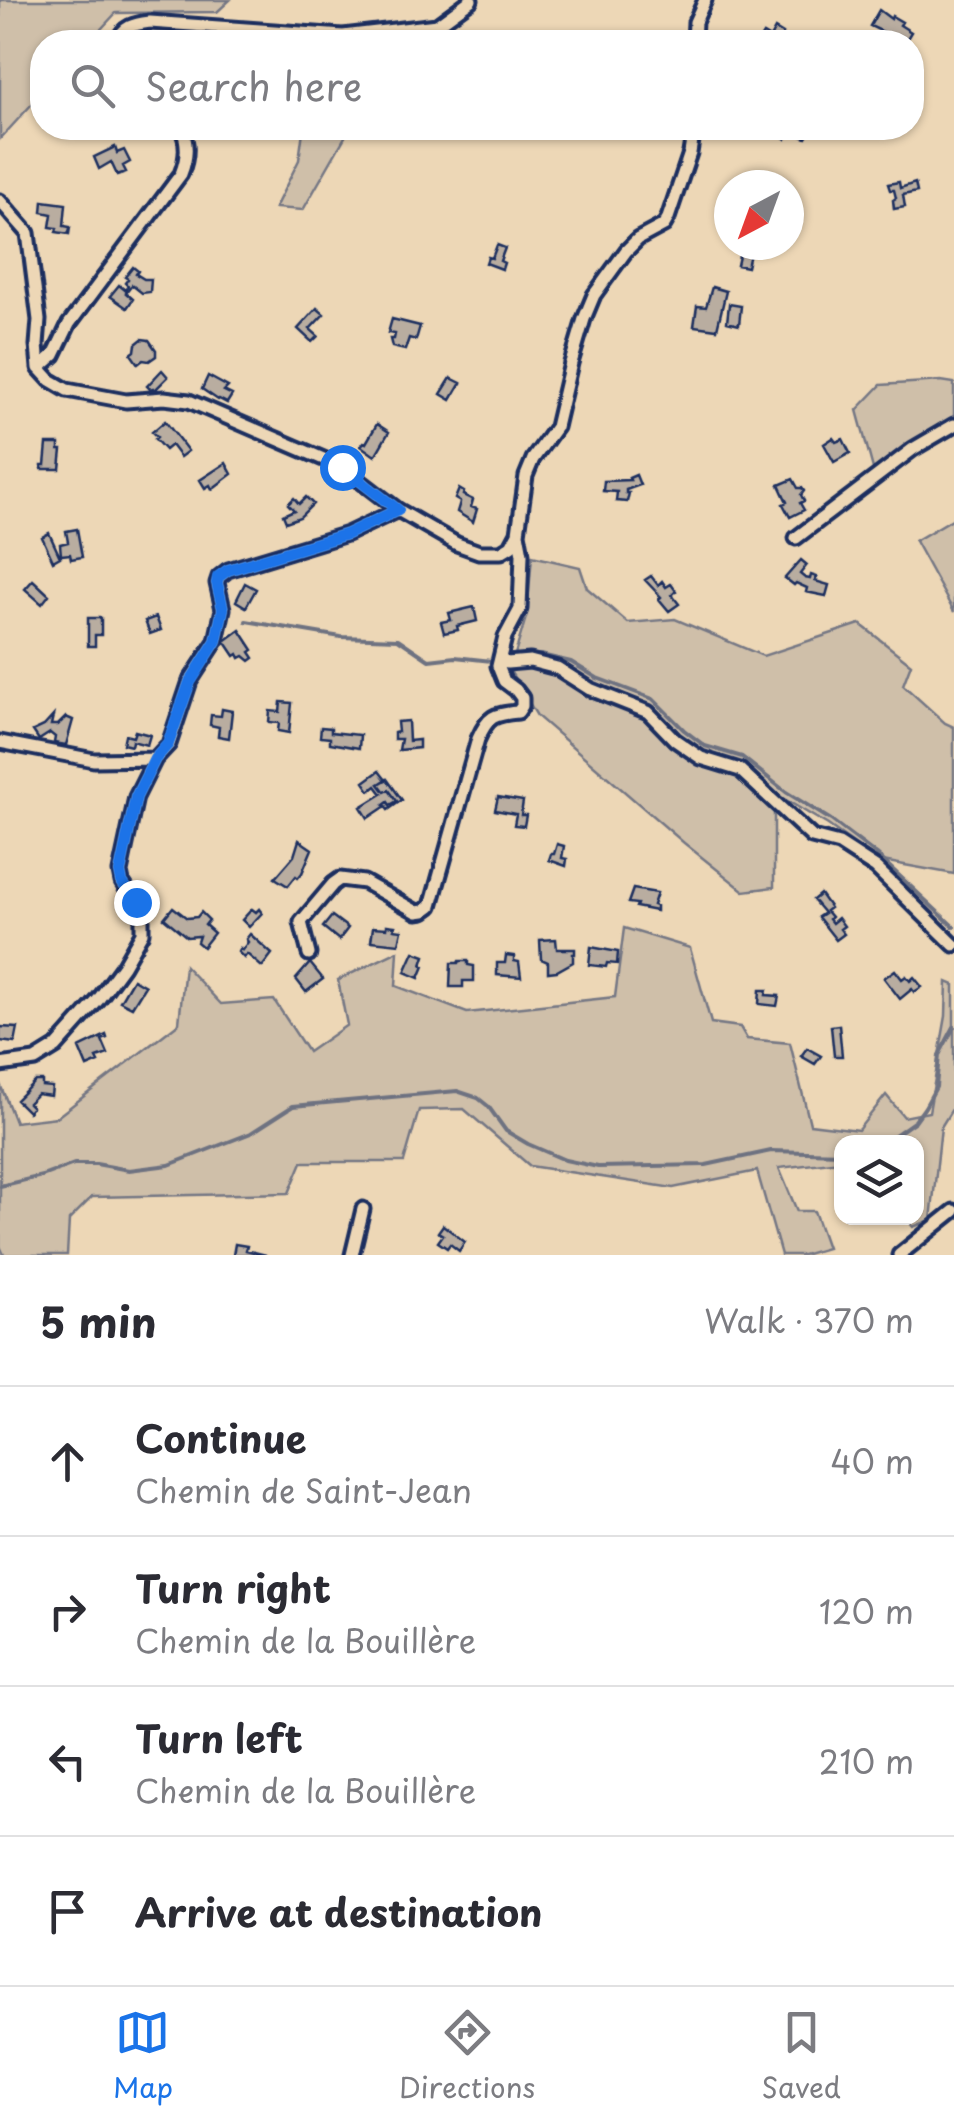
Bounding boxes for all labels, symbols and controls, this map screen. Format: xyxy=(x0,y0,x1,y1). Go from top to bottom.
search box xyxy=(30,30,924,140)
text: Search here xyxy=(145,57,362,114)
icon: search xyxy=(65,58,120,113)
north arrow xyxy=(714,170,804,260)
route start xyxy=(320,445,366,491)
route end xyxy=(114,880,160,926)
map controls xyxy=(834,1135,924,1225)
button: layers xyxy=(834,1135,924,1225)
text: 5 min xyxy=(40,1289,157,1352)
text: Walk · 370 m xyxy=(704,1296,914,1344)
text: Continue xyxy=(135,1409,306,1466)
icon: ahead xyxy=(40,1434,95,1489)
text: 40 m xyxy=(830,1437,914,1485)
text: Chemin de Saint-Jean xyxy=(135,1466,472,1514)
text: Turn right xyxy=(135,1559,331,1616)
icon: right xyxy=(40,1584,95,1639)
text: 120 m xyxy=(819,1587,914,1635)
text: Chemin de la Bouillère xyxy=(135,1616,476,1664)
text: Turn left xyxy=(135,1709,303,1766)
icon: left xyxy=(40,1734,95,1789)
text: 210 m xyxy=(819,1737,914,1785)
text: Chemin de la Bouillère xyxy=(135,1766,476,1814)
text: Arrive at destination xyxy=(135,1883,543,1940)
icon: arrive xyxy=(40,1884,95,1939)
tab: Map xyxy=(113,2005,173,2108)
tab: Directions xyxy=(399,2005,535,2108)
tab: Saved xyxy=(761,2005,841,2108)

